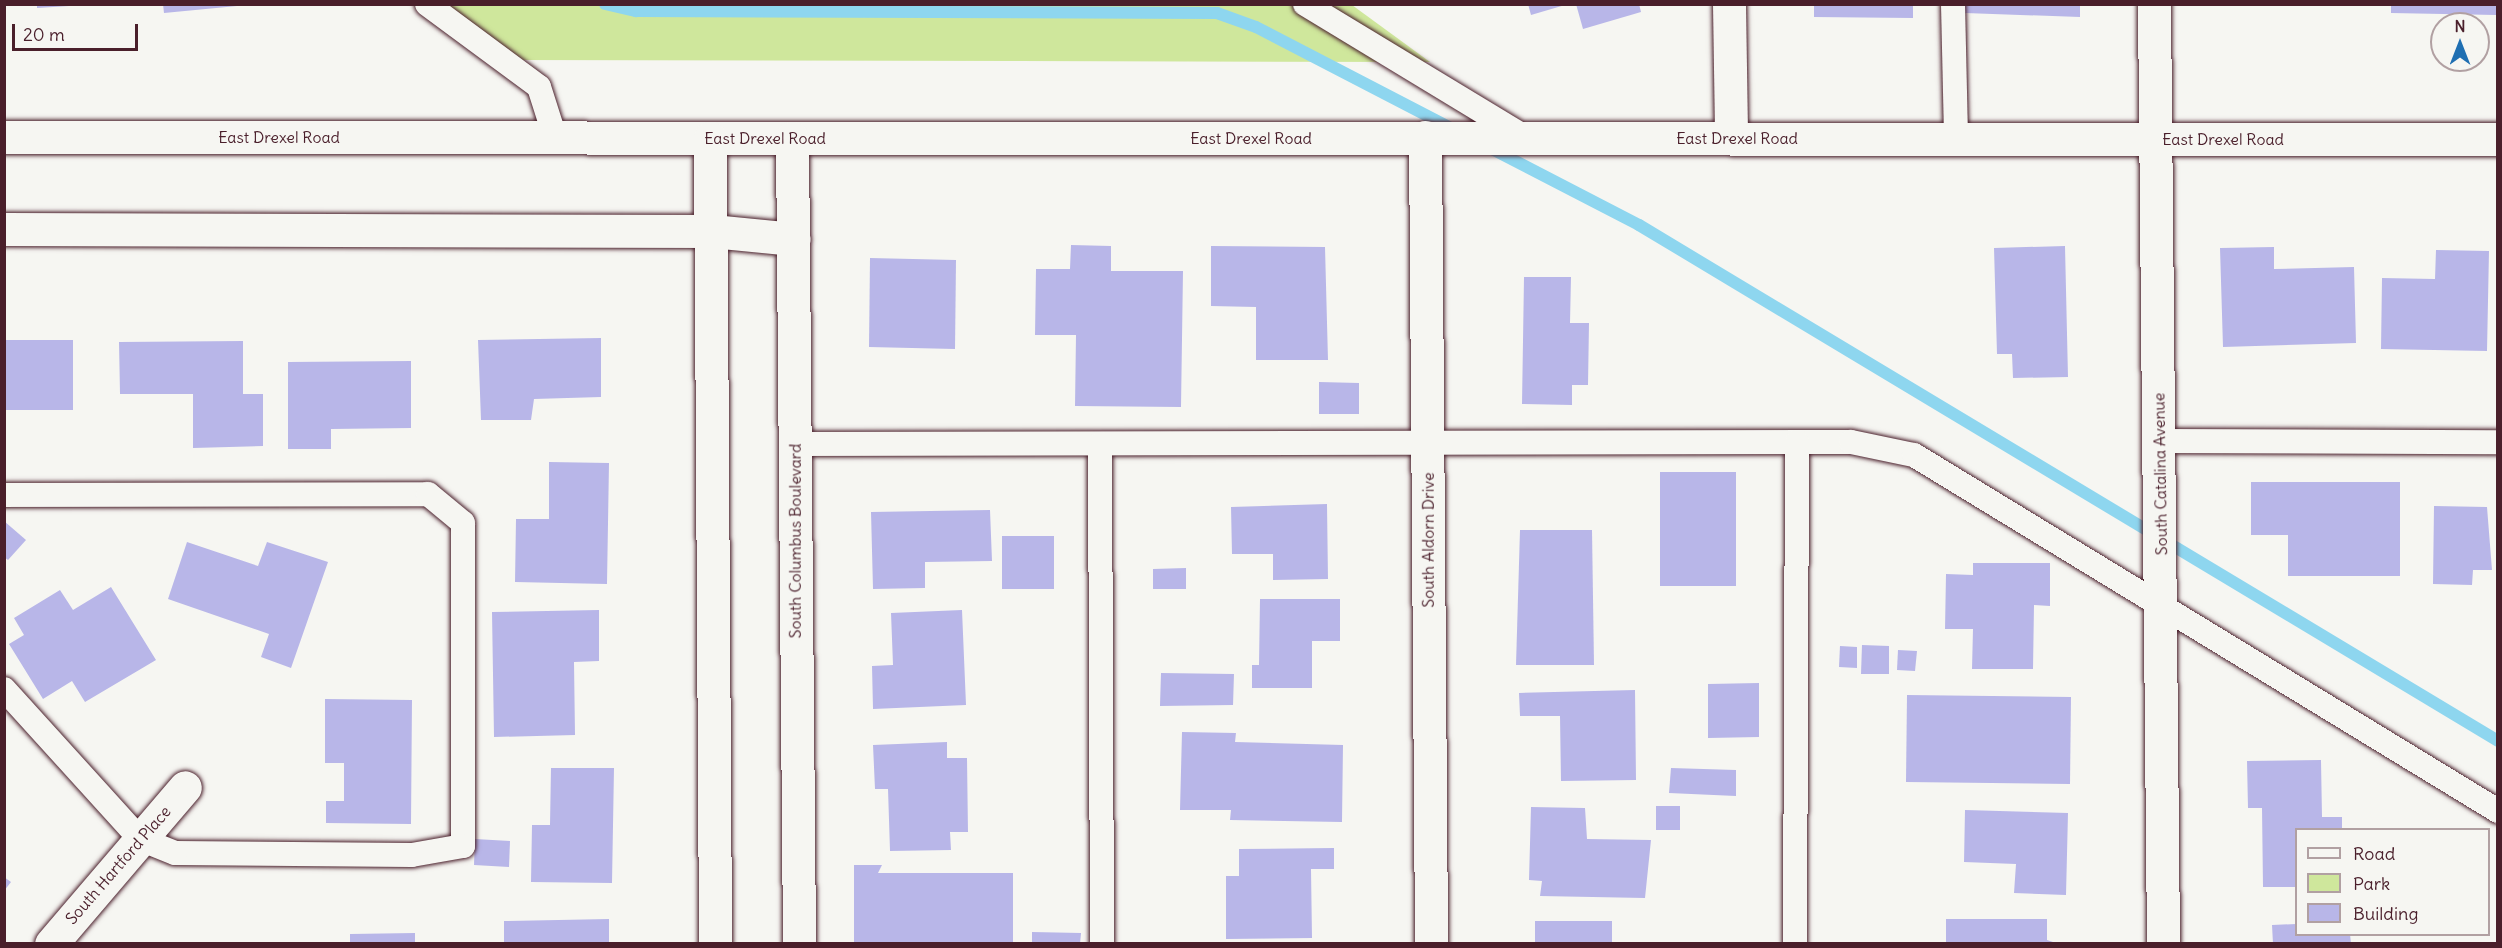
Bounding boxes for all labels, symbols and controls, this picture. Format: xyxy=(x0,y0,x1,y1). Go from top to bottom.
scale bar xyxy=(15,12,141,50)
north arrow xyxy=(2430,12,2490,72)
text: N xyxy=(2454,16,2466,36)
text: 20 m xyxy=(23,23,65,46)
street label: East Drexel Road xyxy=(218,127,340,147)
street label: East Drexel Road xyxy=(704,128,826,148)
street label: East Drexel Road xyxy=(1190,128,1312,148)
street label: East Drexel Road xyxy=(1676,128,1798,148)
street label: East Drexel Road xyxy=(2162,129,2284,149)
street label: South Catalina Avenue xyxy=(2149,392,2171,556)
street label: South Columbus Boulevard xyxy=(785,444,805,638)
street label: South Aldorn Drive xyxy=(1418,472,1438,608)
street label: South Hartford Place xyxy=(61,802,175,928)
legend xyxy=(2295,828,2490,936)
text: Road xyxy=(2353,842,2395,865)
text: Park xyxy=(2353,872,2390,895)
text: Building xyxy=(2353,902,2418,925)

